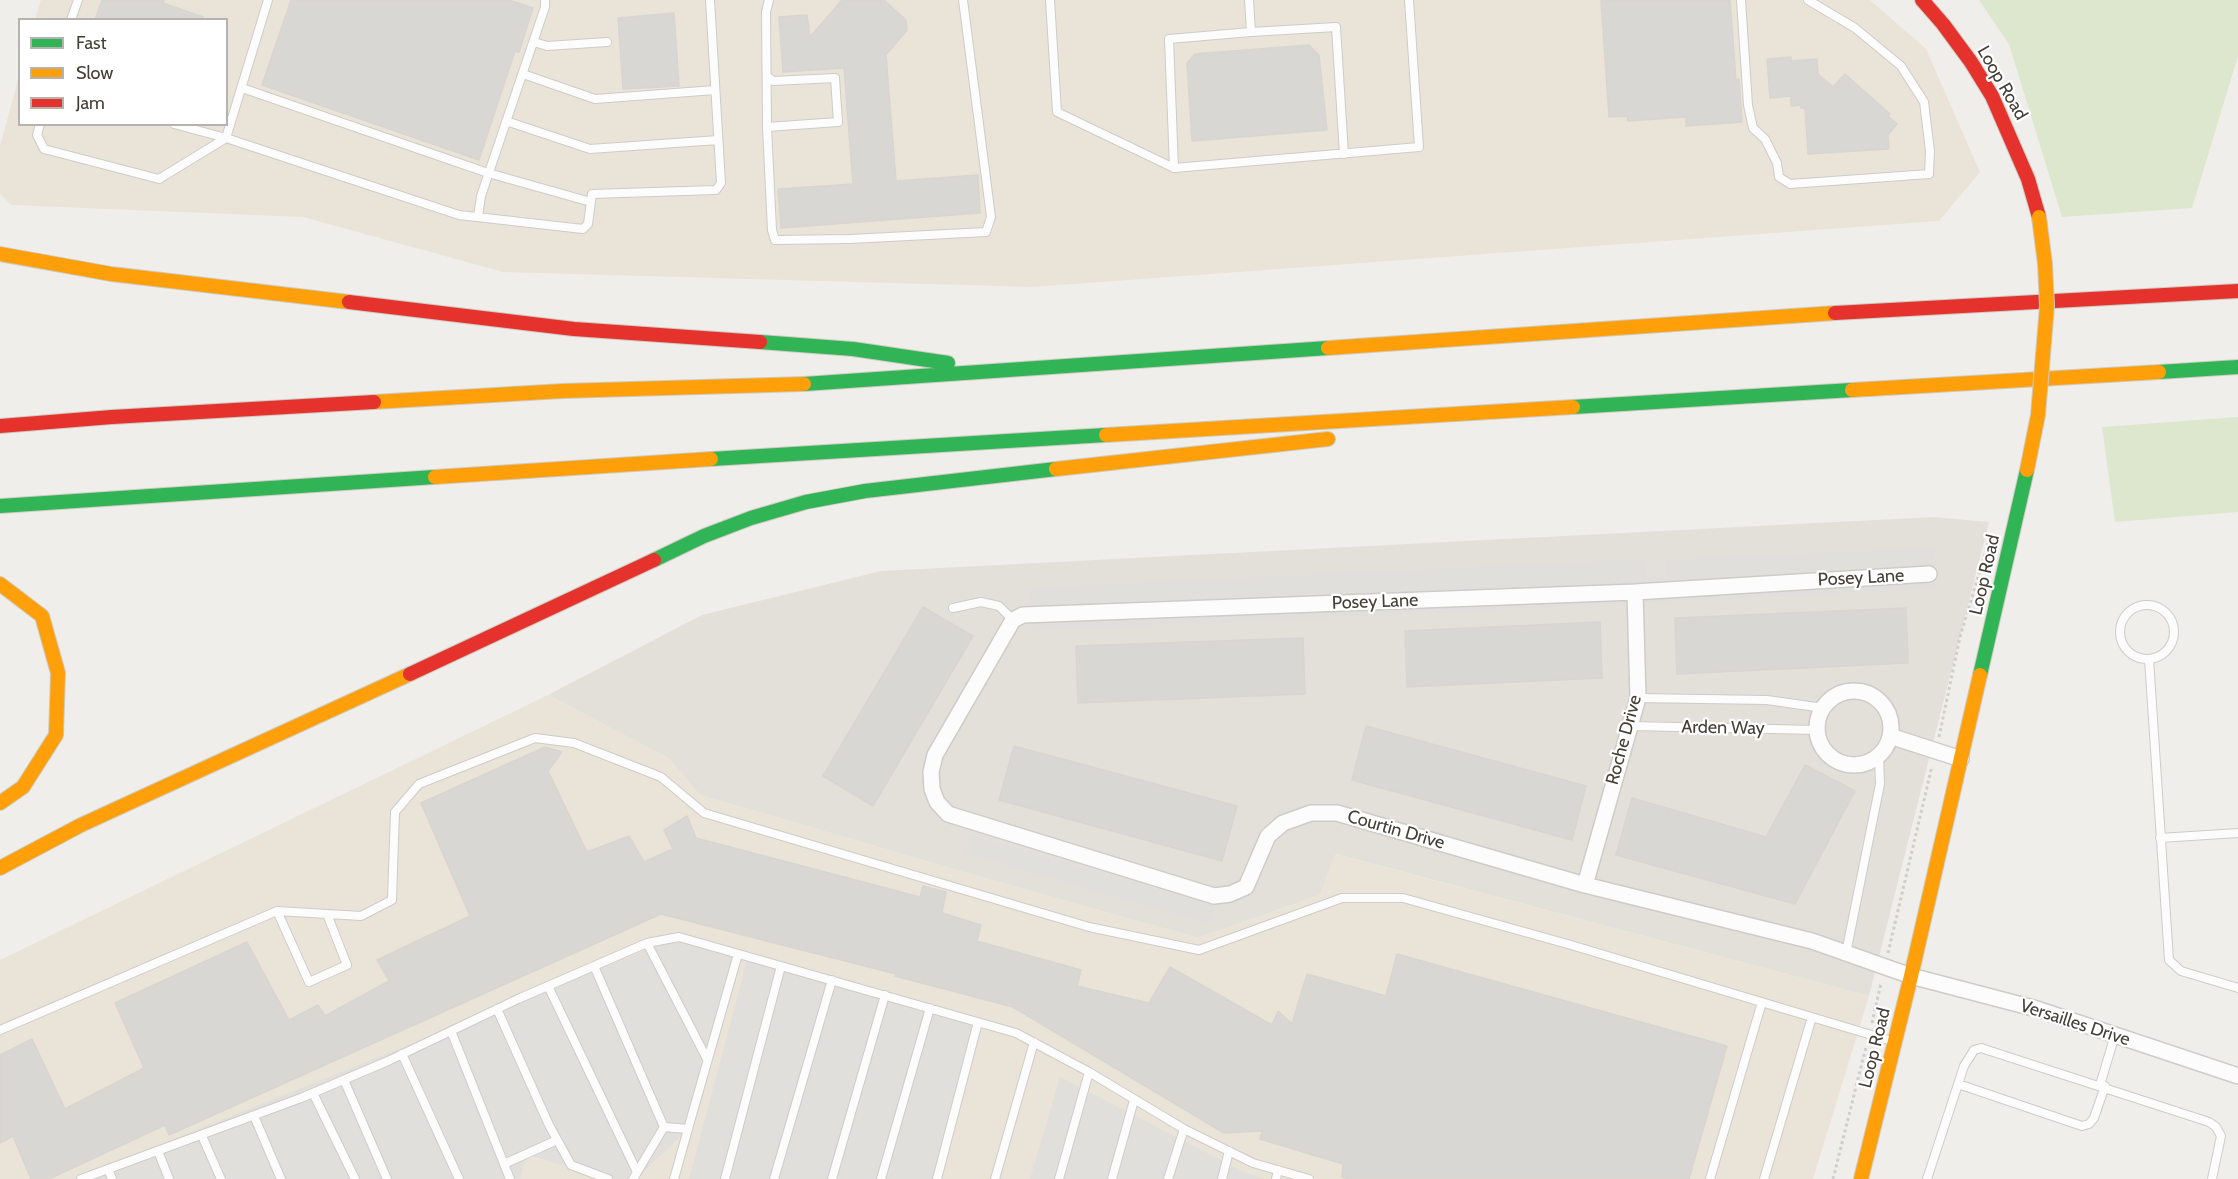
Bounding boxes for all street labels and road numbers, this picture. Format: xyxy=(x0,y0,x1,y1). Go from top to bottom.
street label: Loop Road xyxy=(1972,42,2032,124)
street label: Loop Road xyxy=(1965,533,2005,617)
street label: Posey Lane xyxy=(1817,565,1905,591)
street label: Posey Lane xyxy=(1331,590,1419,614)
street label: Roche Drive xyxy=(1602,693,1646,787)
street label: Arden Way xyxy=(1681,716,1765,740)
street label: Courtin Drive xyxy=(1345,806,1447,854)
street label: Versailles Drive xyxy=(2017,995,2133,1051)
street label: Loop Road xyxy=(1855,1006,1895,1090)

